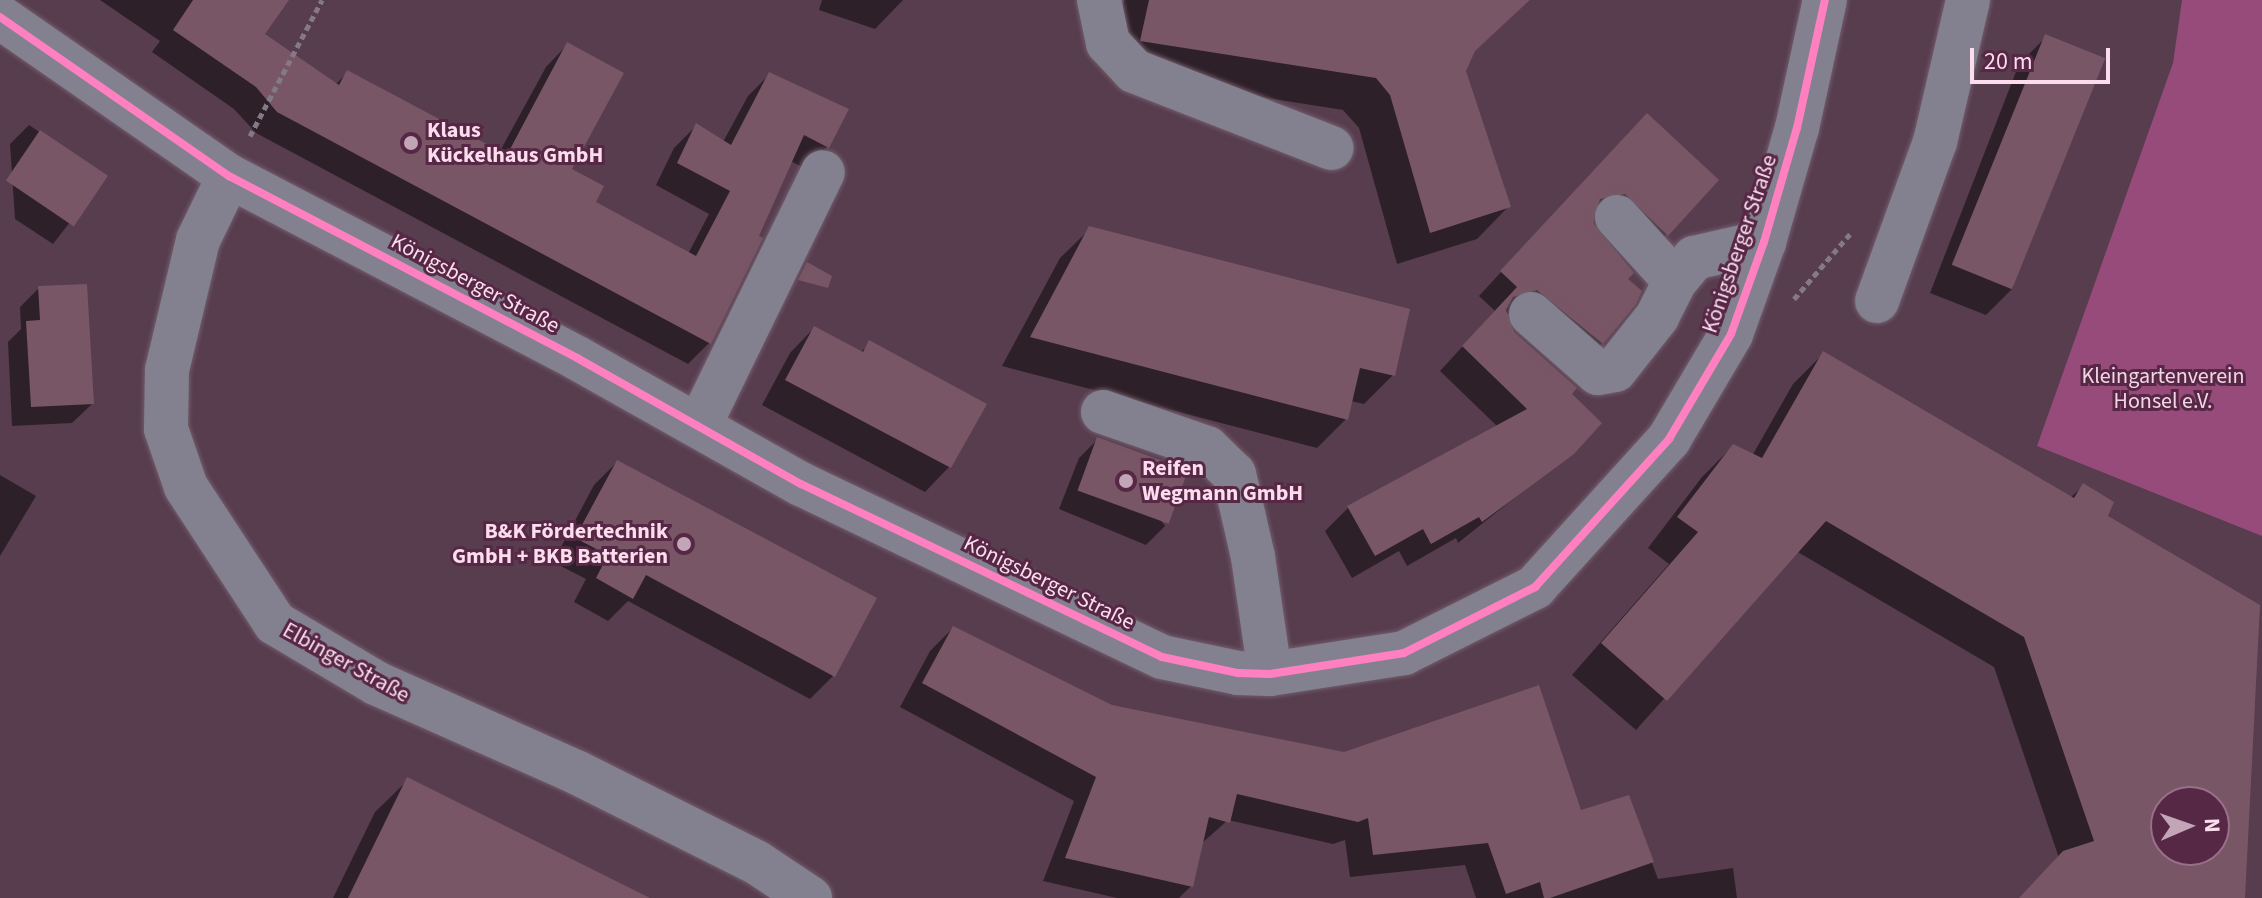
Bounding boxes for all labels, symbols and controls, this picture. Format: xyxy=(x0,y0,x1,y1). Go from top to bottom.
scale bar xyxy=(1974,32,2114,82)
text: 20 m xyxy=(1984,44,2033,79)
place label: Klaus Kückelhaus GmbH xyxy=(427,117,603,168)
marker: Klaus Kückelhaus GmbH xyxy=(402,134,420,152)
street label: Königsberger Straße xyxy=(1697,151,1783,337)
street label: Königsberger Straße xyxy=(386,228,564,340)
park label: Kleingartenverein Honsel e.V. xyxy=(2081,363,2245,414)
place label: Reifen Wegmann GmbH xyxy=(1142,455,1303,506)
marker: Reifen Wegmann GmbH xyxy=(1117,472,1135,490)
place label: B&K Fördertechnik GmbH + BKB Batterien xyxy=(452,518,668,570)
street label: Königsberger Straße xyxy=(959,530,1139,636)
marker: B&K Fördertechnik GmbH + BKB Batterien xyxy=(675,535,693,553)
street label: Elbinger Straße xyxy=(278,617,414,709)
north arrow xyxy=(2150,786,2230,866)
text: N xyxy=(2196,817,2228,833)

